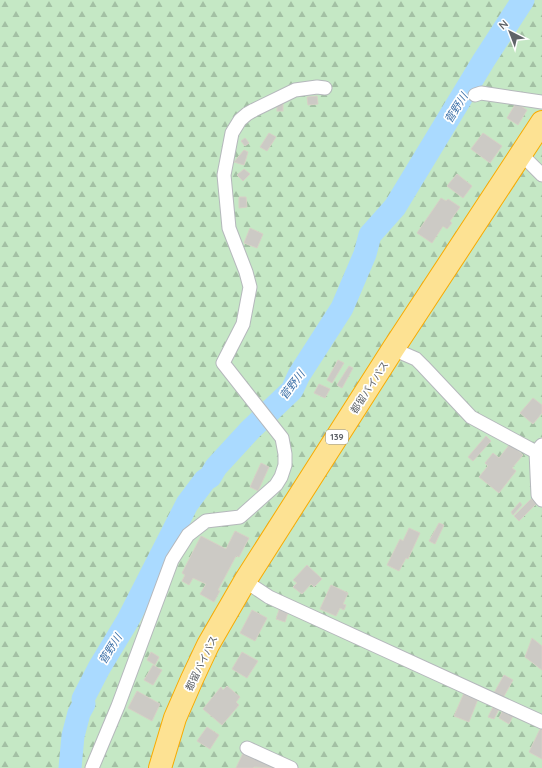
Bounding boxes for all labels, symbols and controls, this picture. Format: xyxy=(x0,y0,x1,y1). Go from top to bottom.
north arrow xyxy=(490,12,530,52)
text: N xyxy=(496,17,511,32)
water label: 菅野川 xyxy=(441,89,471,126)
street label: 都留バイパス xyxy=(348,359,391,416)
water label: 菅野川 xyxy=(276,367,308,402)
road number: 139 xyxy=(326,430,348,444)
water label: 菅野川 xyxy=(95,630,125,667)
street label: 都留バイパス xyxy=(182,633,220,693)

